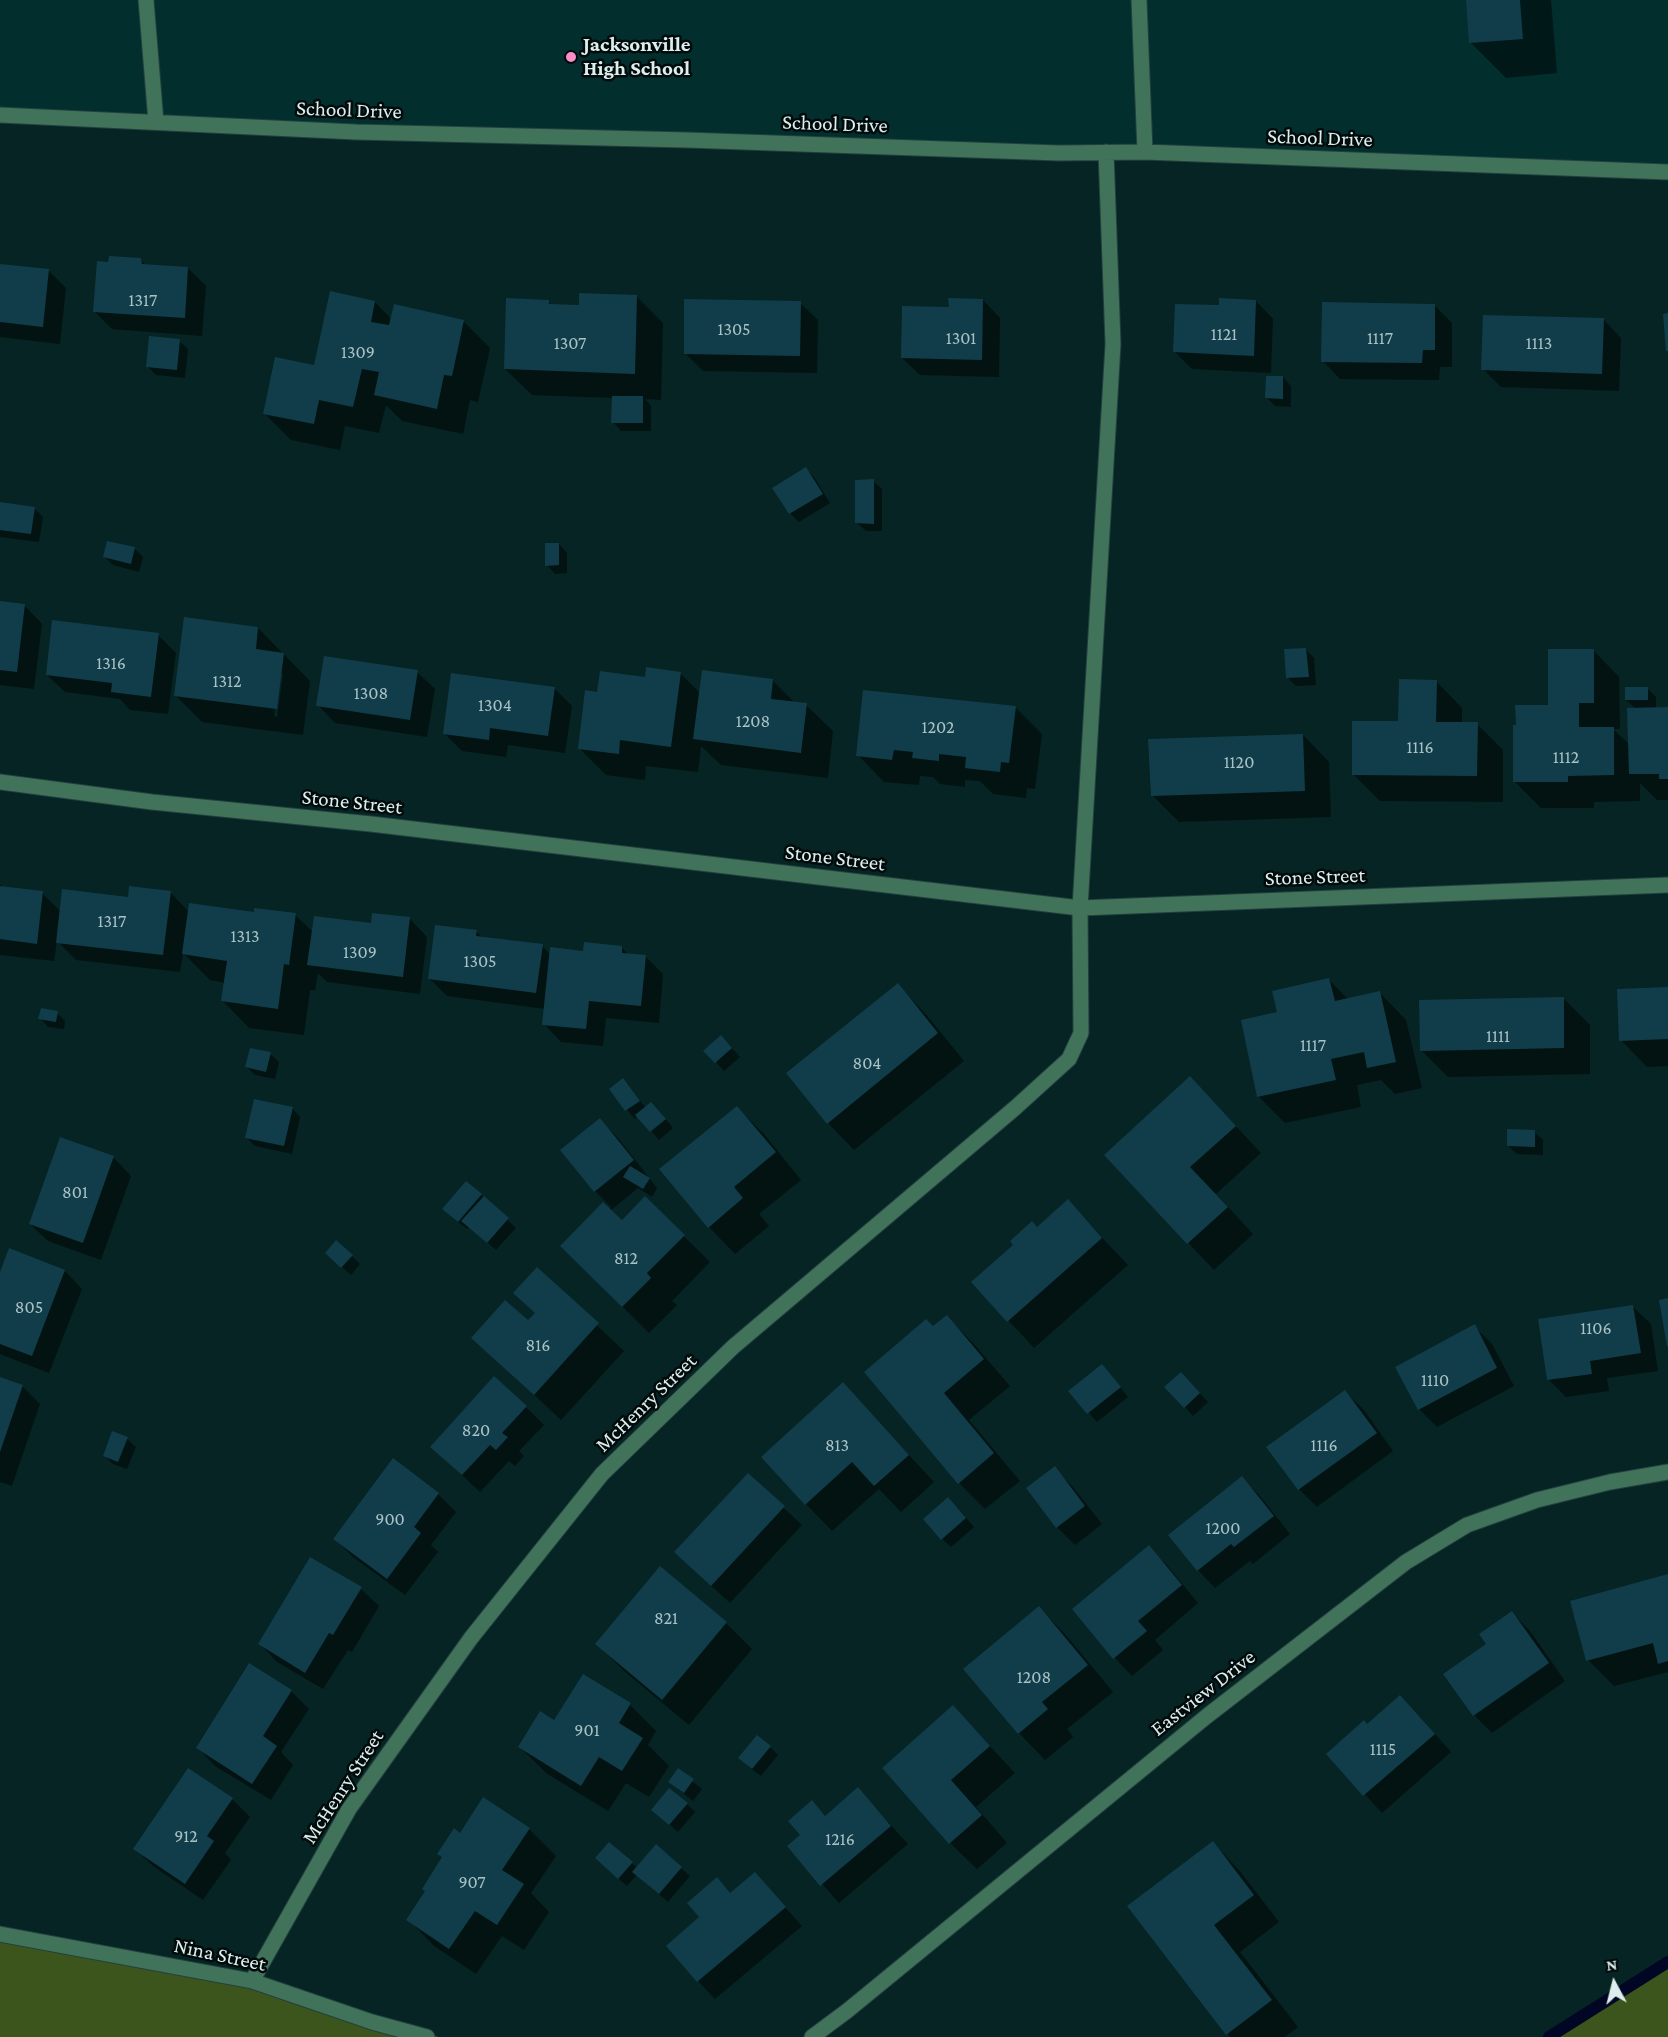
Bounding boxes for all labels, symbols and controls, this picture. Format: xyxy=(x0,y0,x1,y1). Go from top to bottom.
place label: Jacksonville High School xyxy=(583,32,691,82)
marker: Jacksonville High School xyxy=(564,50,578,64)
street label: School Drive xyxy=(296,96,402,124)
street label: School Drive xyxy=(782,110,888,138)
street label: School Drive xyxy=(1267,124,1373,152)
house number: 1317 xyxy=(129,289,157,311)
house number: 1305 xyxy=(717,318,751,340)
house number: 1121 xyxy=(1211,323,1237,345)
house number: 1301 xyxy=(946,327,976,349)
house number: 1117 xyxy=(1367,327,1393,349)
house number: 1307 xyxy=(554,332,586,354)
house number: 1113 xyxy=(1526,332,1552,354)
house number: 1309 xyxy=(341,341,375,363)
house number: 1316 xyxy=(96,652,126,674)
house number: 1312 xyxy=(212,670,242,692)
house number: 1308 xyxy=(354,682,388,704)
house number: 1304 xyxy=(478,694,512,716)
house number: 1208 xyxy=(736,710,770,732)
house number: 1202 xyxy=(921,716,955,738)
house number: 1116 xyxy=(1406,736,1434,758)
house number: 1112 xyxy=(1553,746,1579,768)
house number: 1120 xyxy=(1224,751,1254,773)
street label: Stone Street xyxy=(301,784,403,820)
street label: Stone Street xyxy=(783,839,887,877)
street label: Stone Street xyxy=(1264,863,1366,891)
house number: 1317 xyxy=(98,910,126,932)
house number: 1313 xyxy=(230,925,260,947)
house number: 1309 xyxy=(343,941,377,963)
house number: 1305 xyxy=(463,950,497,972)
house number: 1111 xyxy=(1486,1025,1510,1047)
house number: 1117 xyxy=(1300,1034,1326,1056)
house number: 804 xyxy=(852,1052,882,1074)
house number: 801 xyxy=(62,1181,88,1203)
house number: 812 xyxy=(614,1247,638,1269)
house number: 805 xyxy=(15,1296,43,1318)
house number: 1106 xyxy=(1580,1317,1612,1339)
house number: 816 xyxy=(526,1334,550,1356)
street label: McHenry Street xyxy=(590,1349,702,1457)
house number: 1110 xyxy=(1421,1369,1449,1391)
house number: 820 xyxy=(462,1419,490,1441)
house number: 813 xyxy=(825,1434,849,1456)
house number: 1116 xyxy=(1310,1434,1338,1456)
house number: 900 xyxy=(375,1508,405,1530)
house number: 1200 xyxy=(1206,1517,1240,1539)
house number: 821 xyxy=(654,1607,678,1629)
street label: Eastview Drive xyxy=(1146,1644,1260,1742)
house number: 1208 xyxy=(1017,1666,1051,1688)
house number: 901 xyxy=(574,1719,600,1741)
street label: McHenry Street xyxy=(297,1725,389,1849)
house number: 1115 xyxy=(1370,1738,1396,1760)
house number: 912 xyxy=(174,1825,198,1847)
house number: 1216 xyxy=(825,1828,855,1850)
house number: 907 xyxy=(458,1871,486,1893)
street label: Nina Street xyxy=(172,1933,268,1977)
north arrow xyxy=(1584,1953,1644,2013)
text: N xyxy=(1605,1956,1618,1974)

